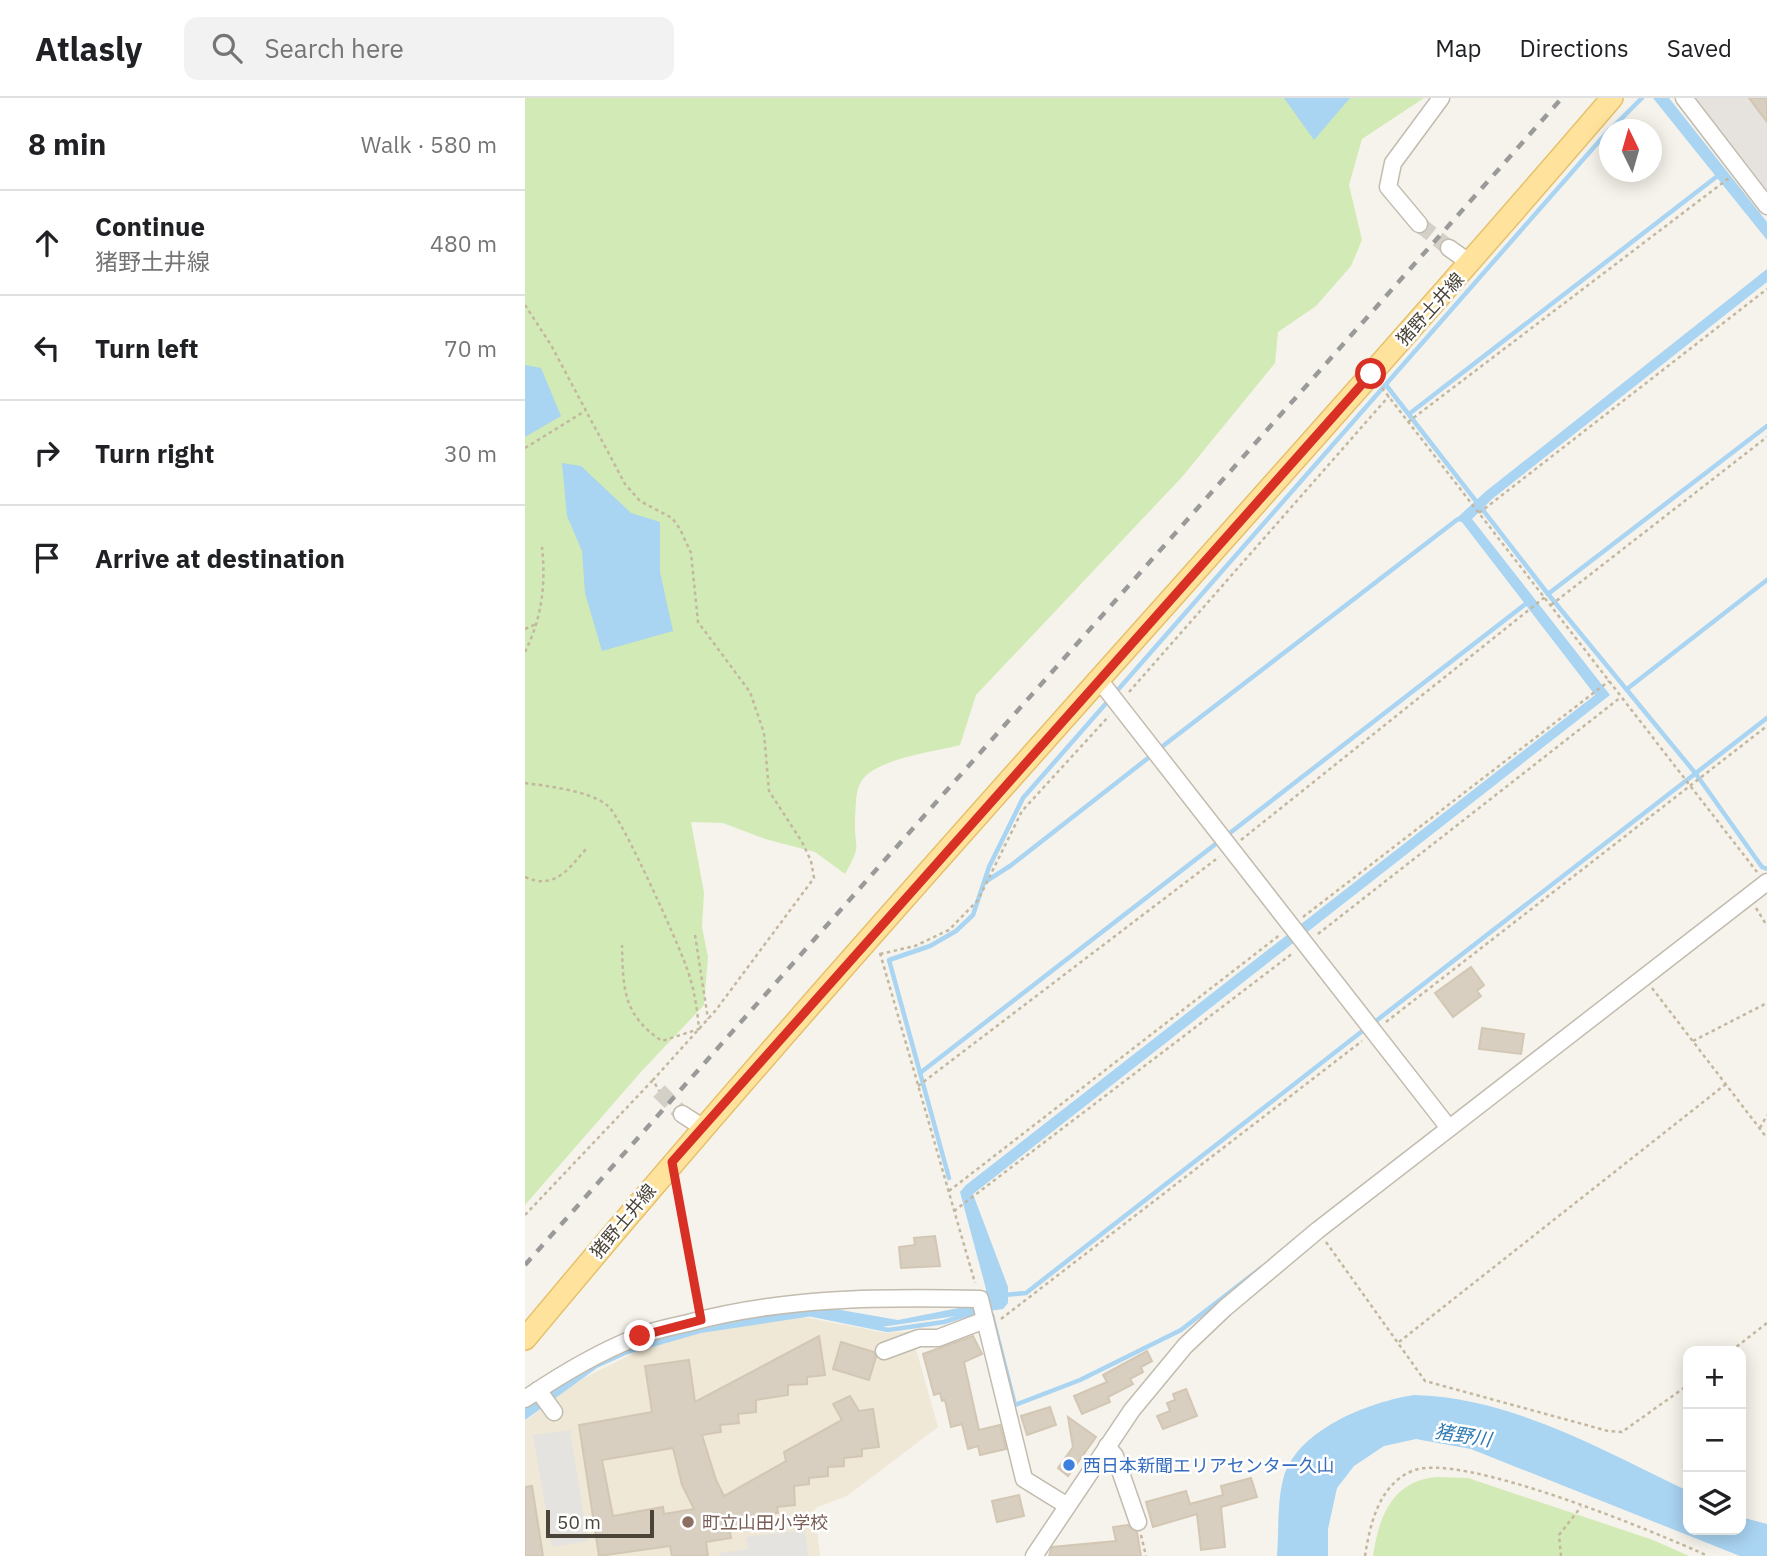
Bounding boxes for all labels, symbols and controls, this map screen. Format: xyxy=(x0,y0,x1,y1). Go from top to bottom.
search box xyxy=(184,17,674,80)
text: Atlasly xyxy=(35,27,142,70)
icon: search xyxy=(208,29,246,67)
text: Search here xyxy=(264,31,404,65)
text: Map xyxy=(1435,32,1481,64)
text: Directions xyxy=(1519,32,1629,64)
text: Saved xyxy=(1667,32,1732,64)
north arrow xyxy=(1599,119,1662,182)
text: 8 min xyxy=(28,124,106,163)
text: Walk · 580 m xyxy=(361,129,497,159)
text: Continue xyxy=(95,209,205,243)
icon: ahead xyxy=(28,224,66,262)
text: 480 m xyxy=(430,228,497,258)
text: 猪野土井線 xyxy=(95,246,210,276)
street label: 猪野土井線 xyxy=(1391,268,1469,350)
icon: left xyxy=(28,329,66,367)
text: Turn left xyxy=(95,331,198,365)
text: 70 m xyxy=(444,333,497,363)
route start xyxy=(1355,358,1386,389)
icon: right xyxy=(28,434,66,472)
text: Turn right xyxy=(95,436,214,470)
text: 30 m xyxy=(444,438,497,468)
icon: arrive xyxy=(28,539,66,577)
text: Arrive at destination xyxy=(95,541,345,575)
street label: 猪野土井線 xyxy=(585,1179,661,1263)
route end xyxy=(624,1320,655,1351)
map controls xyxy=(1683,1346,1746,1535)
button: + xyxy=(1683,1346,1746,1409)
button: − xyxy=(1683,1409,1746,1472)
water label: 猪野川 xyxy=(1433,1419,1495,1452)
place label: 西日本新聞エリアセンター久山 xyxy=(1083,1454,1335,1477)
marker: 西日本新聞エリアセンター久山 xyxy=(1061,1457,1077,1473)
button: layers xyxy=(1683,1472,1746,1535)
scale bar xyxy=(546,1507,655,1539)
text: 50 m xyxy=(557,1510,601,1534)
place label: 町立山田小学校 xyxy=(702,1511,828,1534)
marker: 町立山田小学校 xyxy=(680,1514,696,1530)

